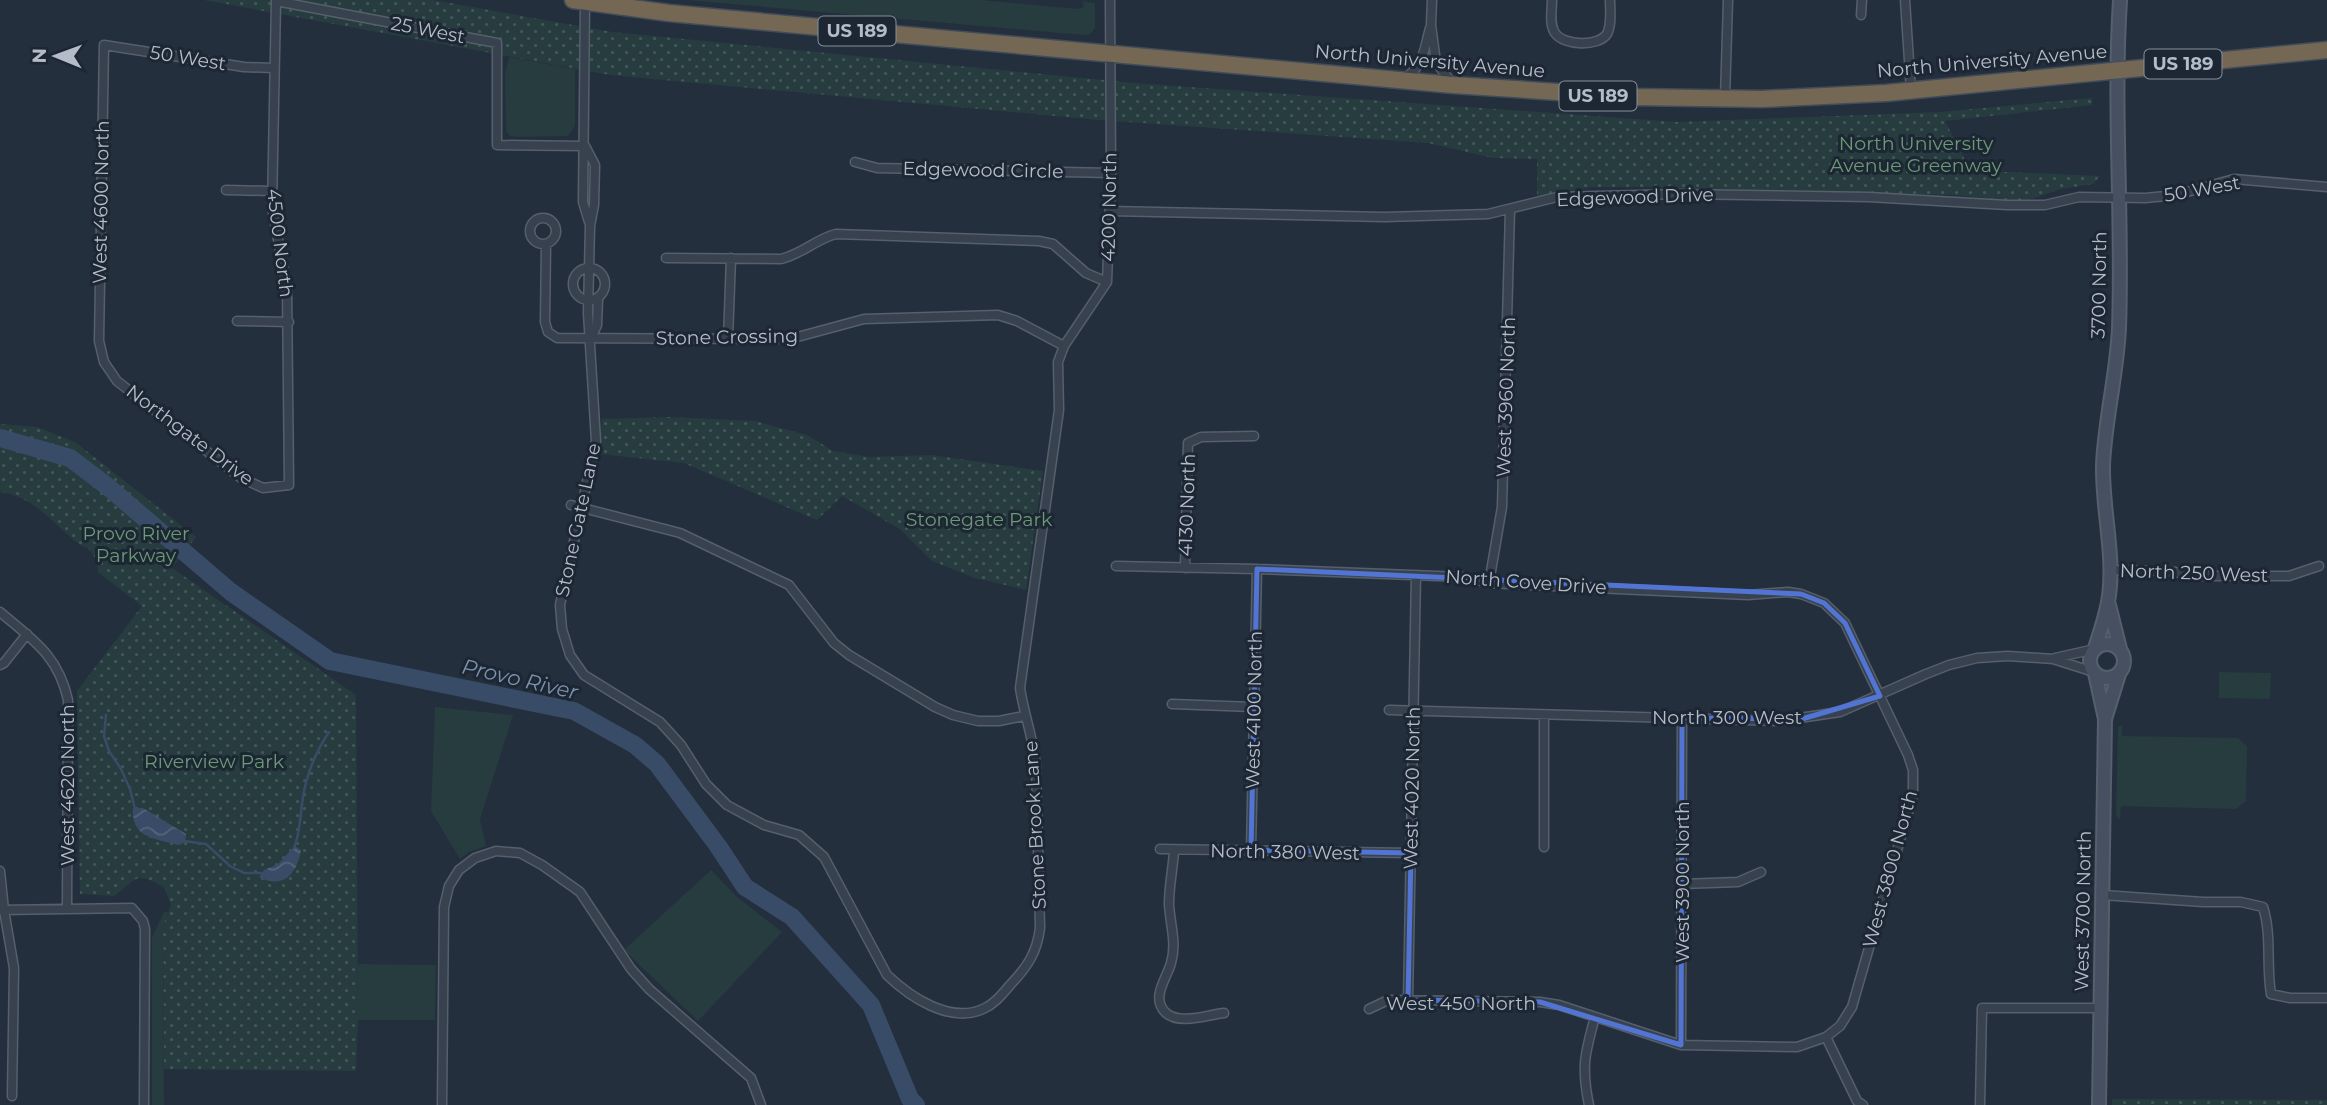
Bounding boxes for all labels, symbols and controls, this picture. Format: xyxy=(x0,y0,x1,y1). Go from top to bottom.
street label: 25 West xyxy=(389,12,467,49)
road number: US 189 xyxy=(818,16,896,46)
north arrow xyxy=(21,21,91,91)
street label: North University Avenue xyxy=(1314,39,1546,83)
street label: North University Avenue xyxy=(1876,39,2108,83)
street label: 50 West xyxy=(148,41,228,75)
text: N xyxy=(28,48,51,64)
road number: US 189 xyxy=(2144,50,2222,78)
road number: US 189 xyxy=(1560,82,1636,110)
street label: West 4600 North xyxy=(88,120,114,284)
park label: North University Avenue Greenway xyxy=(1830,132,2003,177)
street label: 4200 North xyxy=(1097,152,1121,262)
street label: Edgewood Circle xyxy=(902,157,1064,183)
street label: 50 West xyxy=(2162,171,2242,207)
street label: Edgewood Drive xyxy=(1556,183,1714,211)
street label: 4500 North xyxy=(262,187,298,299)
street label: 3700 North xyxy=(2087,231,2111,339)
street label: West 3960 North xyxy=(1492,316,1520,478)
street label: Stone Crossing xyxy=(656,324,798,350)
street label: Northgate Drive xyxy=(122,380,258,490)
street label: Stone Gate Lane xyxy=(550,441,606,599)
street label: 4130 North xyxy=(1174,453,1200,557)
park label: Stonegate Park xyxy=(906,508,1053,531)
park label: Provo River Parkway xyxy=(82,522,190,567)
street label: North 250 West xyxy=(2119,559,2269,587)
street label: North Cove Drive xyxy=(1445,565,1607,599)
street label: West 4100 North xyxy=(1241,631,1267,789)
water label: Provo River xyxy=(460,654,581,705)
street label: West 4620 North xyxy=(56,704,79,866)
street label: West 4020 North xyxy=(1399,706,1425,870)
street label: North 300 West xyxy=(1652,706,1802,729)
street label: Stone Brook Lane xyxy=(1019,740,1051,910)
park label: Riverview Park xyxy=(144,750,285,773)
street label: West 3800 North xyxy=(1858,788,1922,950)
street label: West 3900 North xyxy=(1671,801,1694,963)
street label: West 3700 North xyxy=(2070,830,2096,992)
street label: North 380 West xyxy=(1210,839,1360,865)
street label: West 450 North xyxy=(1386,992,1536,1015)

